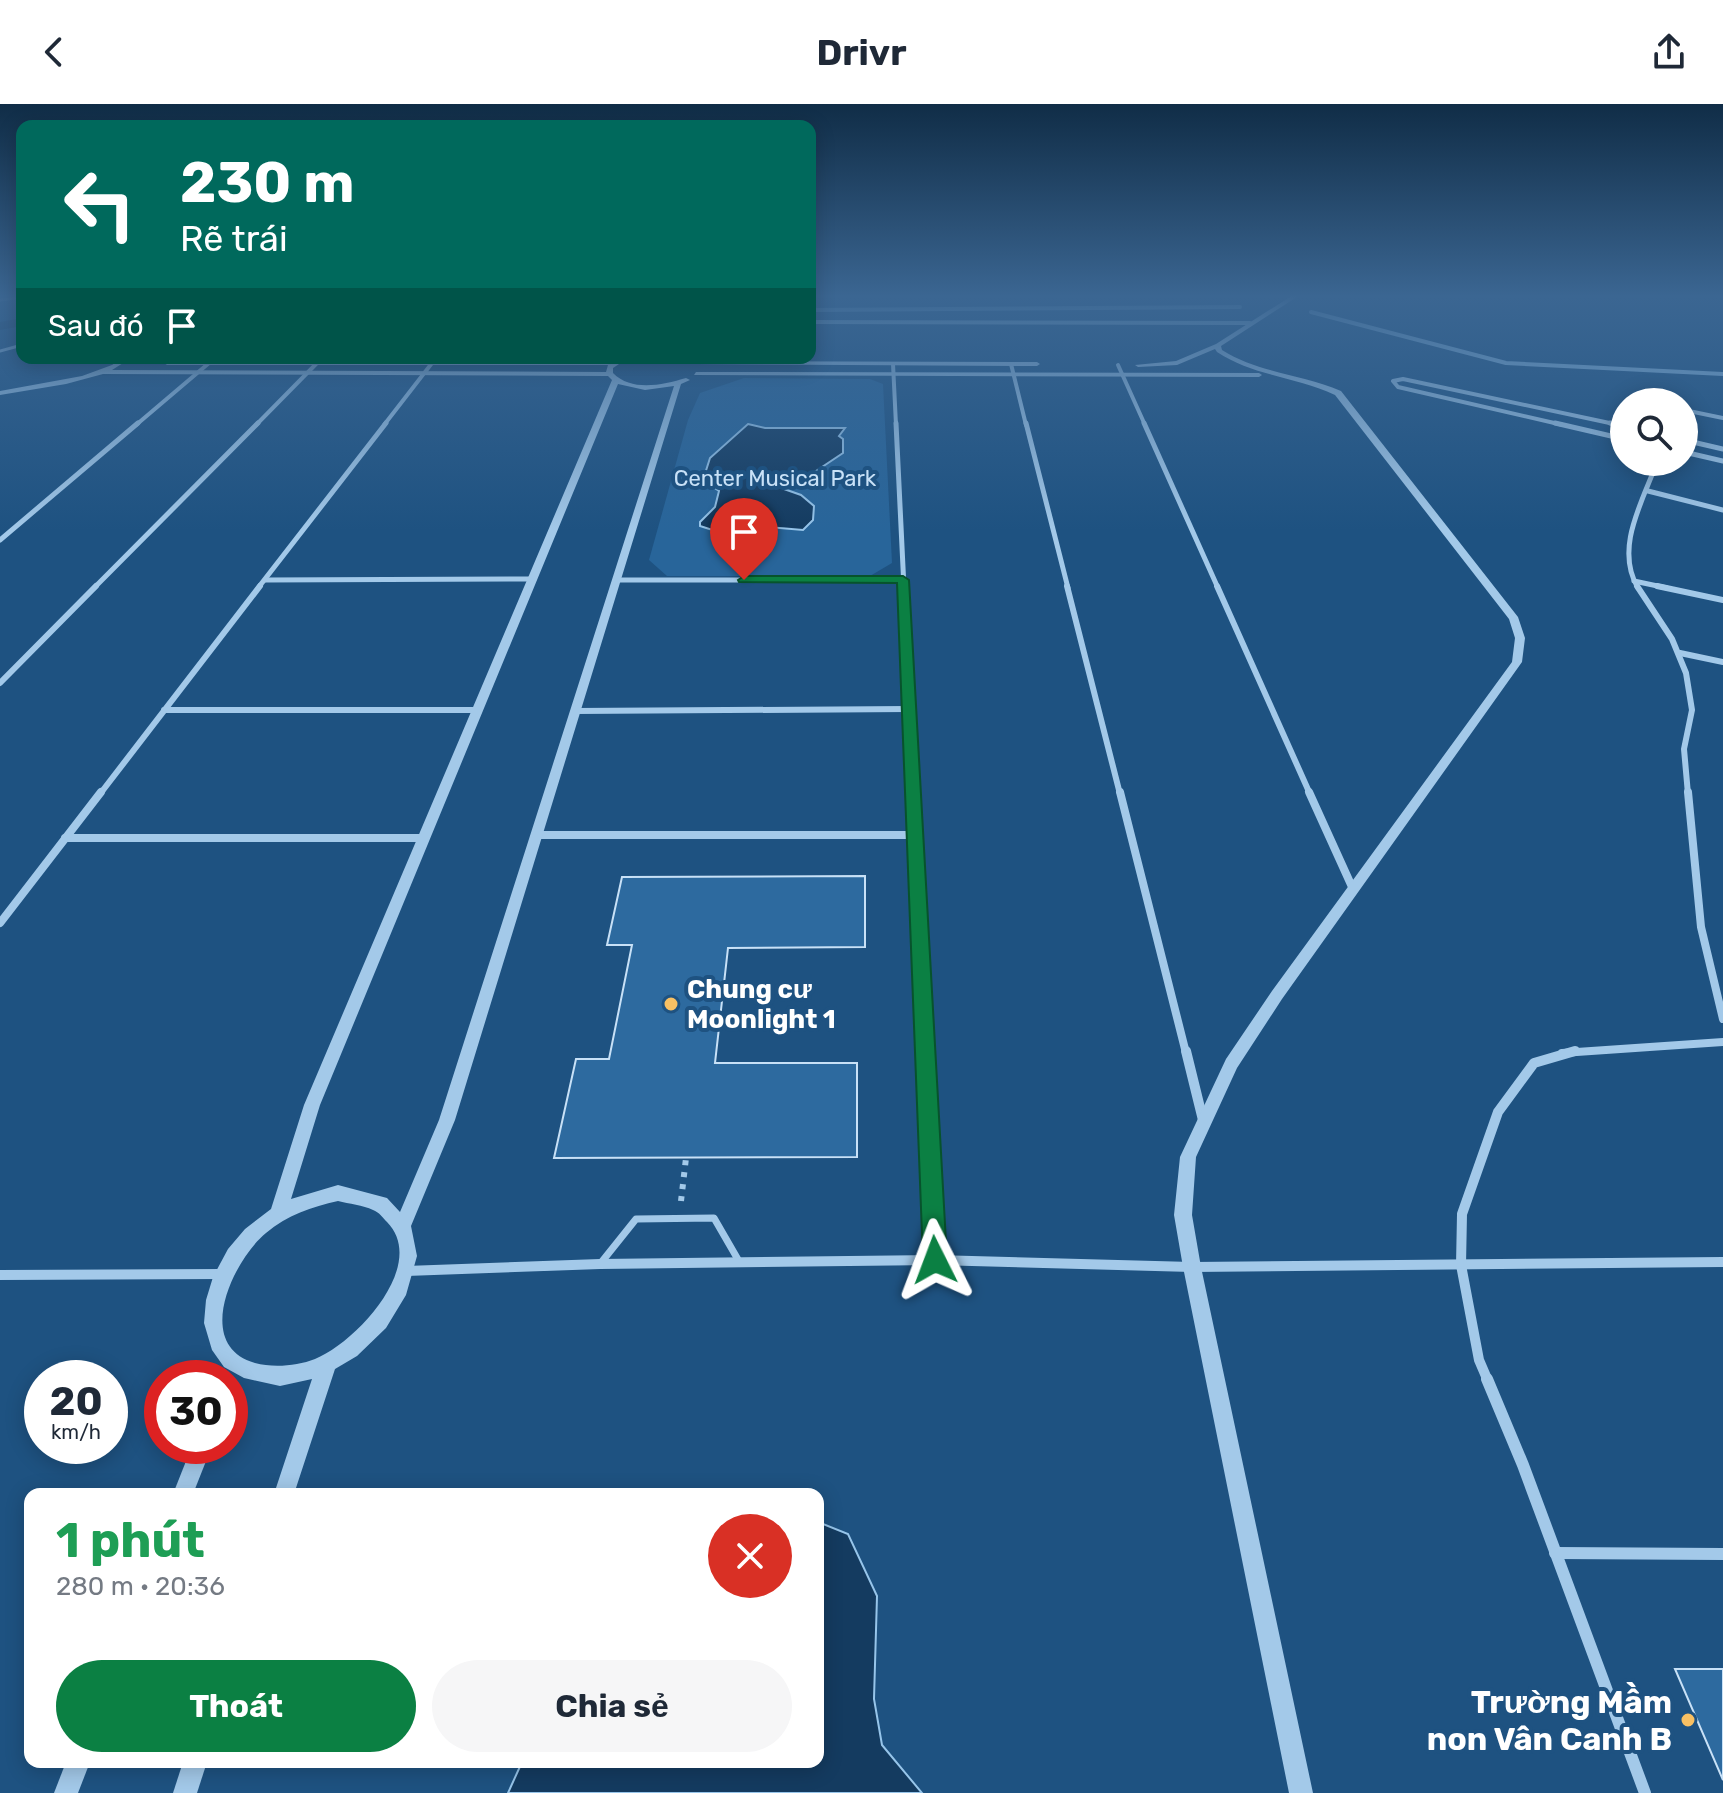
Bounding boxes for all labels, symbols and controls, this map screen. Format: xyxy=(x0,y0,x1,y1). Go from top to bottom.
icon: back xyxy=(32,30,76,74)
icon: share xyxy=(1647,30,1691,74)
text: Drivr xyxy=(816,31,907,74)
text: 230 m xyxy=(180,150,355,216)
icon: left xyxy=(48,152,152,256)
text: Rẽ trái xyxy=(180,217,288,260)
icon: arrive xyxy=(160,304,204,348)
text: Sau đó xyxy=(48,308,144,344)
map controls xyxy=(1610,388,1698,476)
button: search xyxy=(1610,388,1698,476)
park label: Center Musical Park xyxy=(674,465,877,492)
pin xyxy=(710,498,778,580)
icon: arrive xyxy=(722,510,766,554)
place label: Chung cư Moonlight 1 xyxy=(687,974,836,1035)
marker: Chung cư Moonlight 1 xyxy=(662,995,680,1013)
position arrow xyxy=(893,1218,977,1302)
speed limit sign: 30 xyxy=(144,1360,248,1464)
text: 20 xyxy=(49,1378,103,1425)
text: km/h xyxy=(51,1420,101,1444)
text: 1 phút xyxy=(56,1512,205,1569)
button: close xyxy=(708,1514,792,1598)
text: 280 m · 20:36 xyxy=(56,1571,225,1602)
button: Thoát xyxy=(56,1660,416,1752)
button: Chia sẻ xyxy=(432,1660,792,1752)
place label: Trường Mầm non Vân Canh B xyxy=(1427,1682,1672,1758)
marker: Trường Mầm non Vân Canh B xyxy=(1679,1711,1697,1729)

